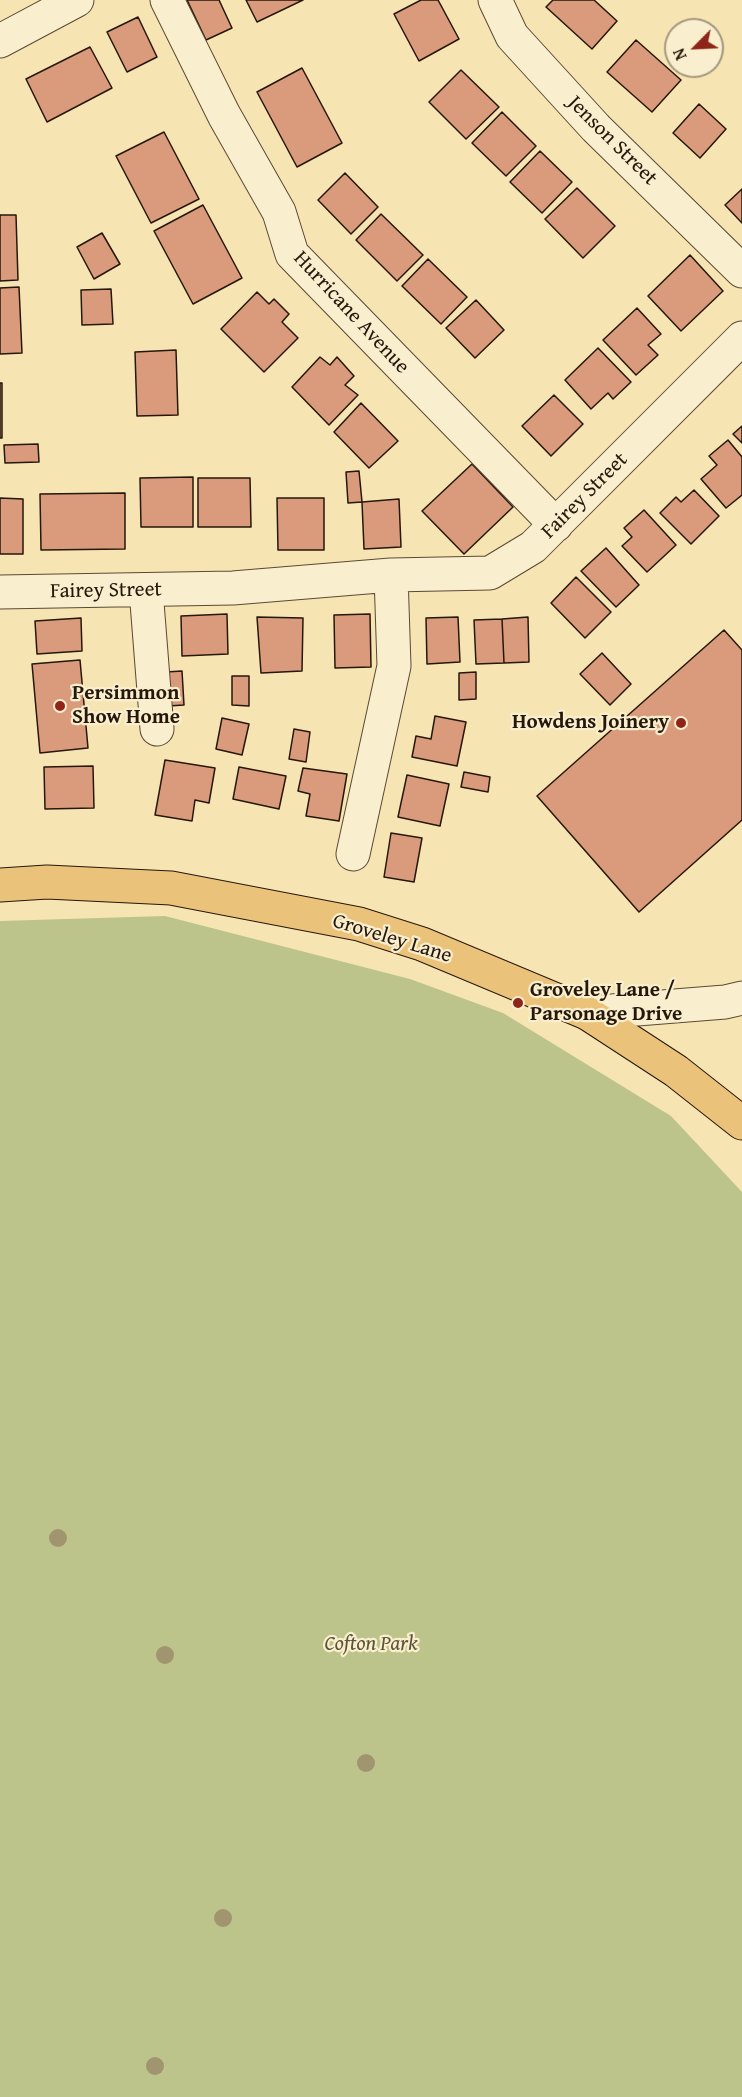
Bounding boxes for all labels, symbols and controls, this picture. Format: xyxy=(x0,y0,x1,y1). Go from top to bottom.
north arrow xyxy=(664,18,724,78)
text: N xyxy=(666,45,693,64)
street label: Jenson Street xyxy=(562,91,662,191)
street label: Hurricane Avenue xyxy=(288,246,414,380)
street label: Fairey Street xyxy=(537,448,633,544)
street label: Fairey Street xyxy=(50,577,162,605)
place label: Persimmon Show Home xyxy=(72,681,180,731)
marker: Persimmon Show Home xyxy=(53,699,67,713)
place label: Howdens Joinery xyxy=(512,710,669,736)
marker: Howdens Joinery xyxy=(674,716,688,730)
street label: Groveley Lane xyxy=(329,909,455,969)
place label: Groveley Lane / Parsonage Drive xyxy=(530,978,682,1028)
marker: Groveley Lane / Parsonage Drive xyxy=(511,996,525,1010)
park label: Cofton Park xyxy=(324,1632,418,1658)

